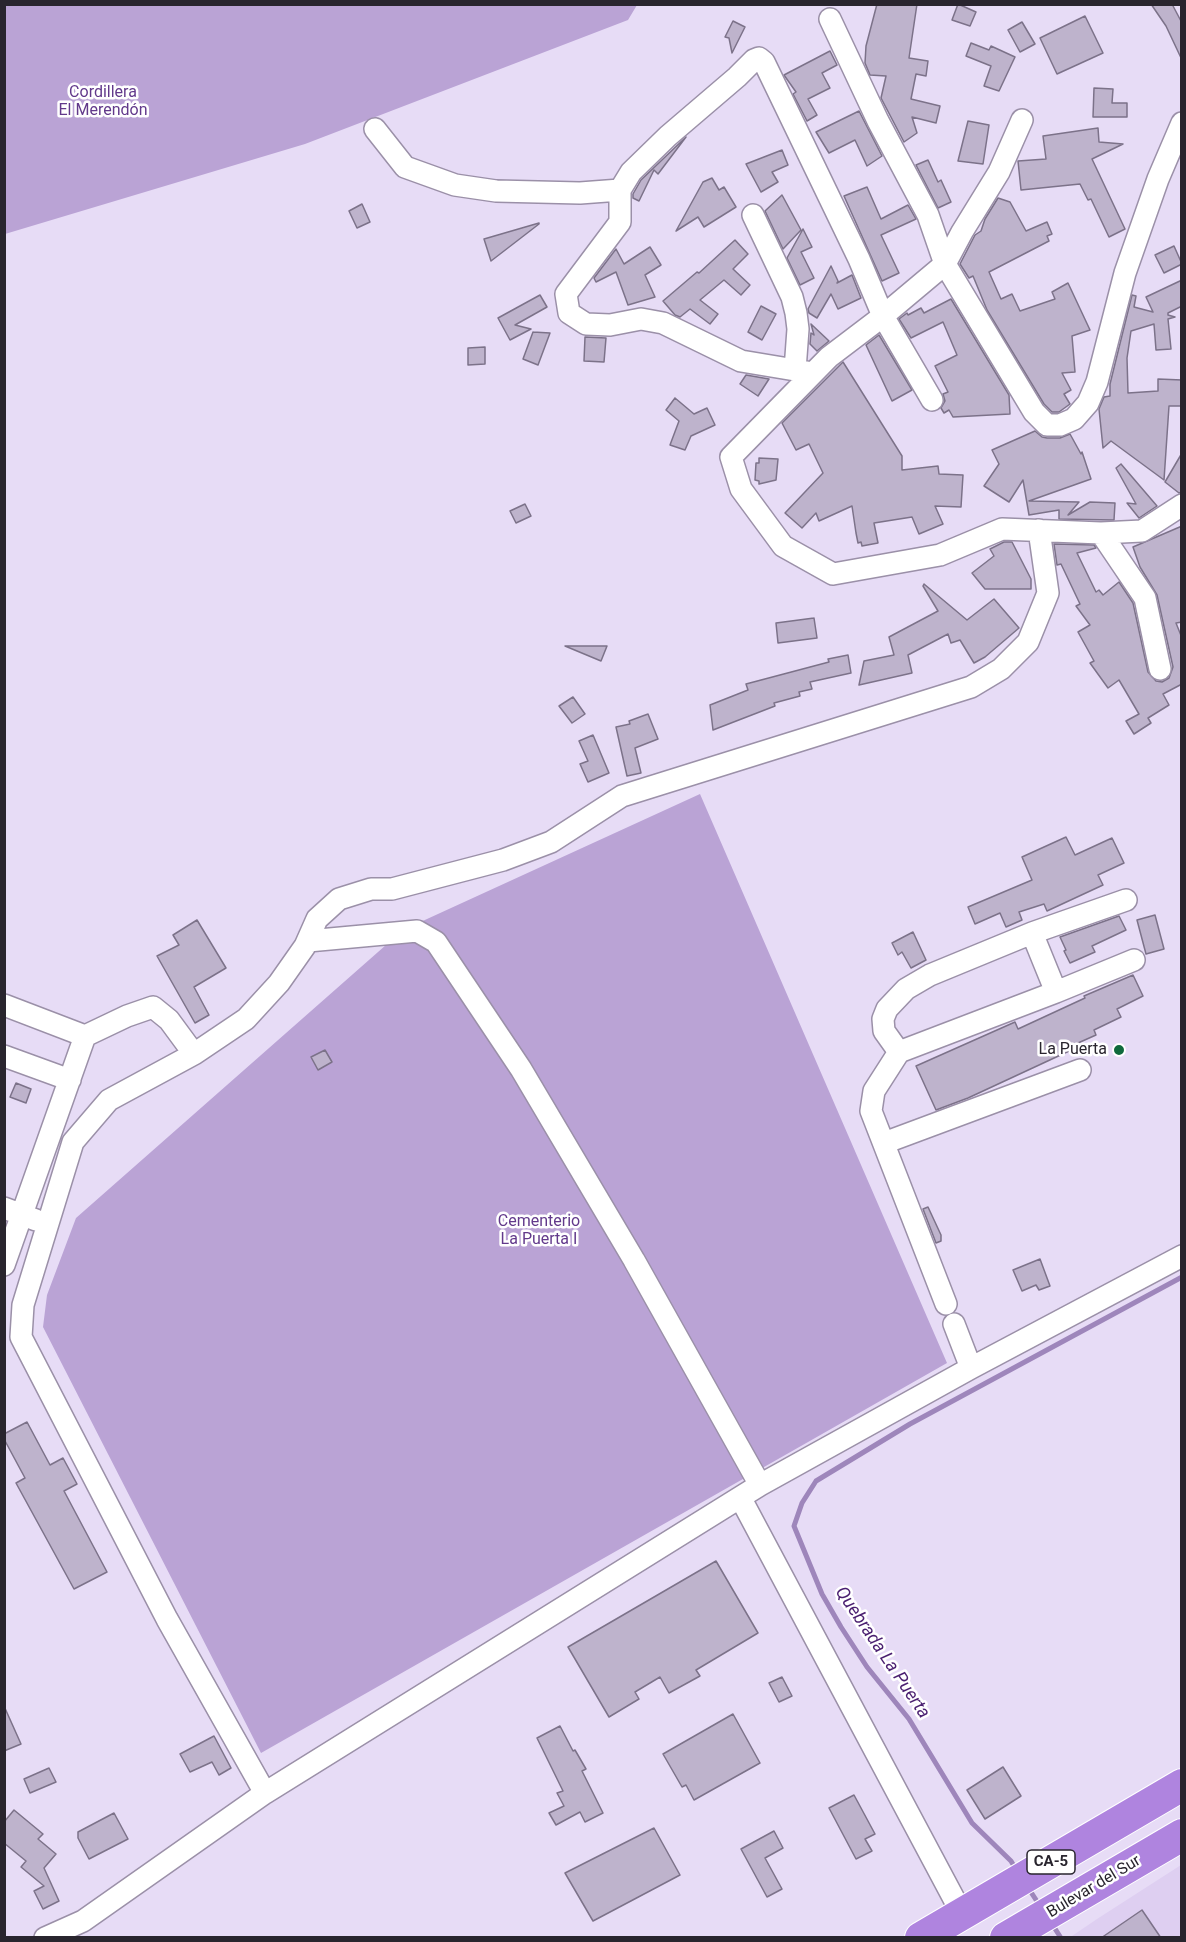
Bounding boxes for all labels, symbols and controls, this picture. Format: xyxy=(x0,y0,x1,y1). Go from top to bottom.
park label: Cordillera El Merendón xyxy=(59,83,147,121)
place label: La Puerta xyxy=(1039,1040,1107,1060)
marker: La Puerta xyxy=(1112,1043,1126,1057)
park label: Cementerio La Puerta I xyxy=(498,1212,580,1250)
water label: Quebrada La Puerta xyxy=(830,1583,934,1723)
road number: CA-5 xyxy=(1027,1850,1075,1874)
street label: Bulevar del Sur xyxy=(1044,1852,1144,1922)

